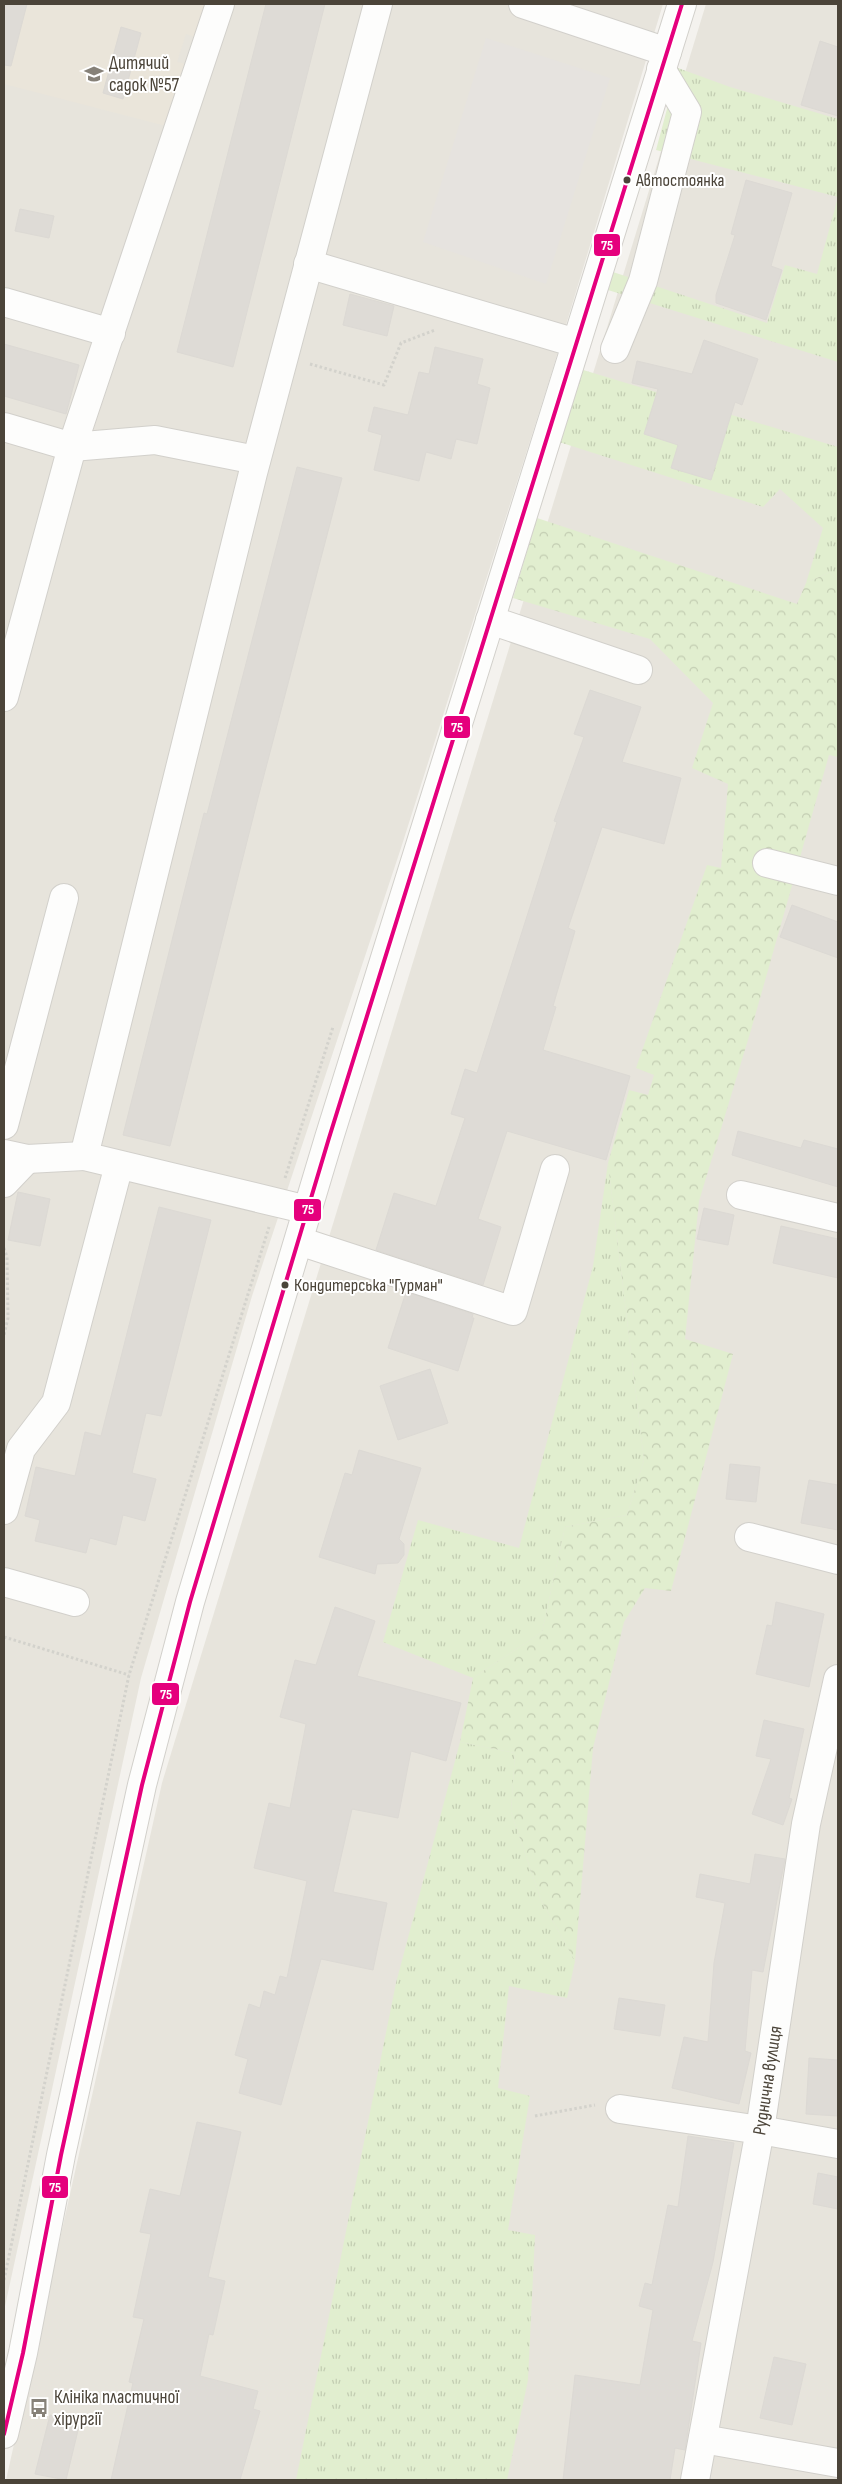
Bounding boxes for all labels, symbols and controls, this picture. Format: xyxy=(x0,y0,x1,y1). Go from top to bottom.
place label: Дитячий садок №57 xyxy=(109,52,179,97)
school or university icon: Дитячий садок №57 xyxy=(83,63,105,85)
place label: Автостоянка xyxy=(635,170,724,191)
marker: Автостоянка xyxy=(622,175,632,185)
line badge: 75 xyxy=(593,233,621,257)
text: 75 xyxy=(601,237,613,254)
line badge: 75 xyxy=(443,715,471,739)
text: 75 xyxy=(451,719,463,736)
line badge: 75 xyxy=(293,1198,322,1222)
text: 75 xyxy=(302,1201,314,1218)
place label: Кондитерська "Гурман" xyxy=(294,1275,443,1296)
marker: Кондитерська "Гурман" xyxy=(280,1280,290,1290)
line badge: 75 xyxy=(151,1682,180,1706)
text: 75 xyxy=(160,1686,172,1703)
street label: Руднична вулиця xyxy=(748,2024,787,2137)
line badge: 75 xyxy=(41,2175,69,2199)
text: 75 xyxy=(49,2179,61,2196)
place label: Клініка пластичної хірургії xyxy=(54,2386,179,2431)
bus stop icon: Клініка пластичної хірургії xyxy=(28,2397,50,2419)

